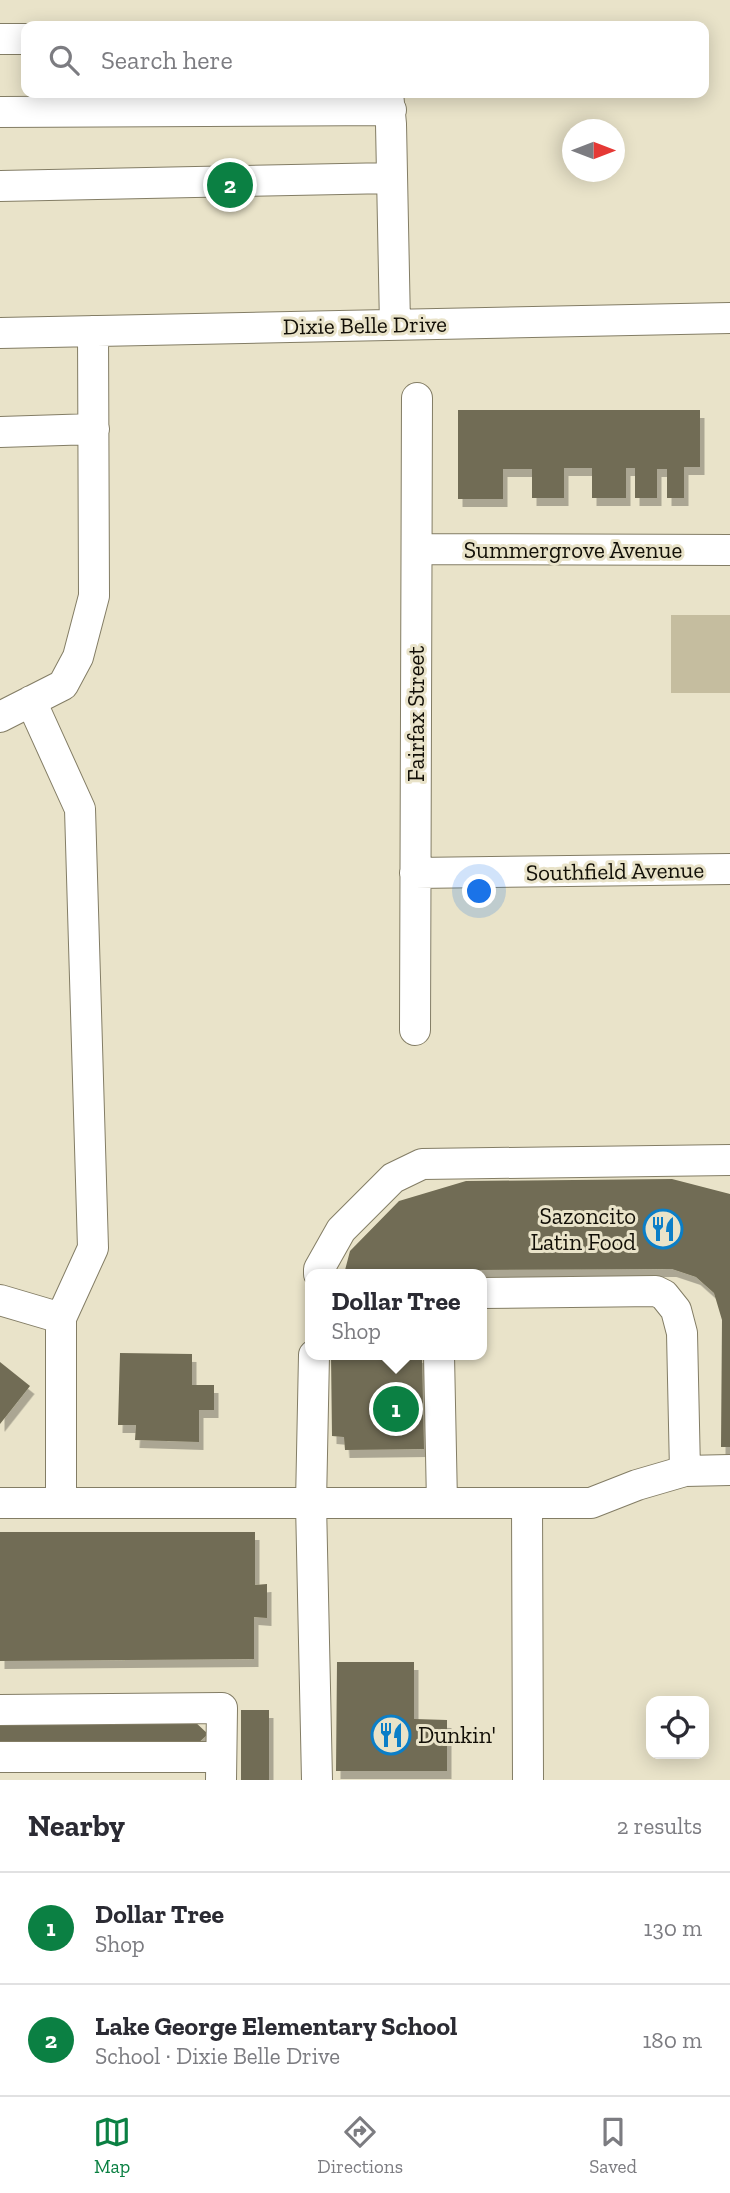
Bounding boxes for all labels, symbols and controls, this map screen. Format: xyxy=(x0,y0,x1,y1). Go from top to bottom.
search box xyxy=(21,21,709,98)
icon: search xyxy=(45,41,83,79)
text: Search here xyxy=(101,44,233,76)
north arrow xyxy=(562,119,625,182)
pin: 2 xyxy=(207,159,253,211)
street label: Dixie Belle Drive xyxy=(283,310,447,340)
street label: Summergrove Avenue xyxy=(464,536,682,564)
street label: Fairfax Street xyxy=(402,646,430,782)
street label: Southfield Avenue xyxy=(526,855,704,887)
your location xyxy=(462,874,496,908)
place label: Sazoncito Latin Food xyxy=(530,1202,636,1256)
restaurant icon: Sazoncito Latin Food xyxy=(642,1208,684,1250)
popup xyxy=(305,1269,487,1360)
text: Dollar Tree xyxy=(331,1285,461,1317)
text: Shop xyxy=(331,1317,381,1345)
pin: 1 xyxy=(373,1383,419,1435)
map controls xyxy=(646,1696,709,1759)
button: locate xyxy=(646,1696,709,1759)
restaurant icon: Dunkin' xyxy=(370,1714,412,1756)
place label: Dunkin' xyxy=(418,1721,496,1749)
text: Nearby xyxy=(28,1808,125,1844)
text: 2 results xyxy=(617,1812,702,1840)
text: Dollar Tree xyxy=(95,1898,224,1930)
text: 1 xyxy=(46,1914,56,1942)
text: 130 m xyxy=(644,1914,702,1942)
text: Shop xyxy=(95,1930,145,1958)
text: Lake George Elementary School xyxy=(95,2010,457,2042)
text: 2 xyxy=(45,2026,57,2054)
text: 180 m xyxy=(642,2026,702,2054)
text: School · Dixie Belle Drive xyxy=(95,2042,340,2070)
tab: Map xyxy=(93,2113,131,2178)
tab: Directions xyxy=(317,2113,403,2178)
tab: Saved xyxy=(589,2113,637,2178)

